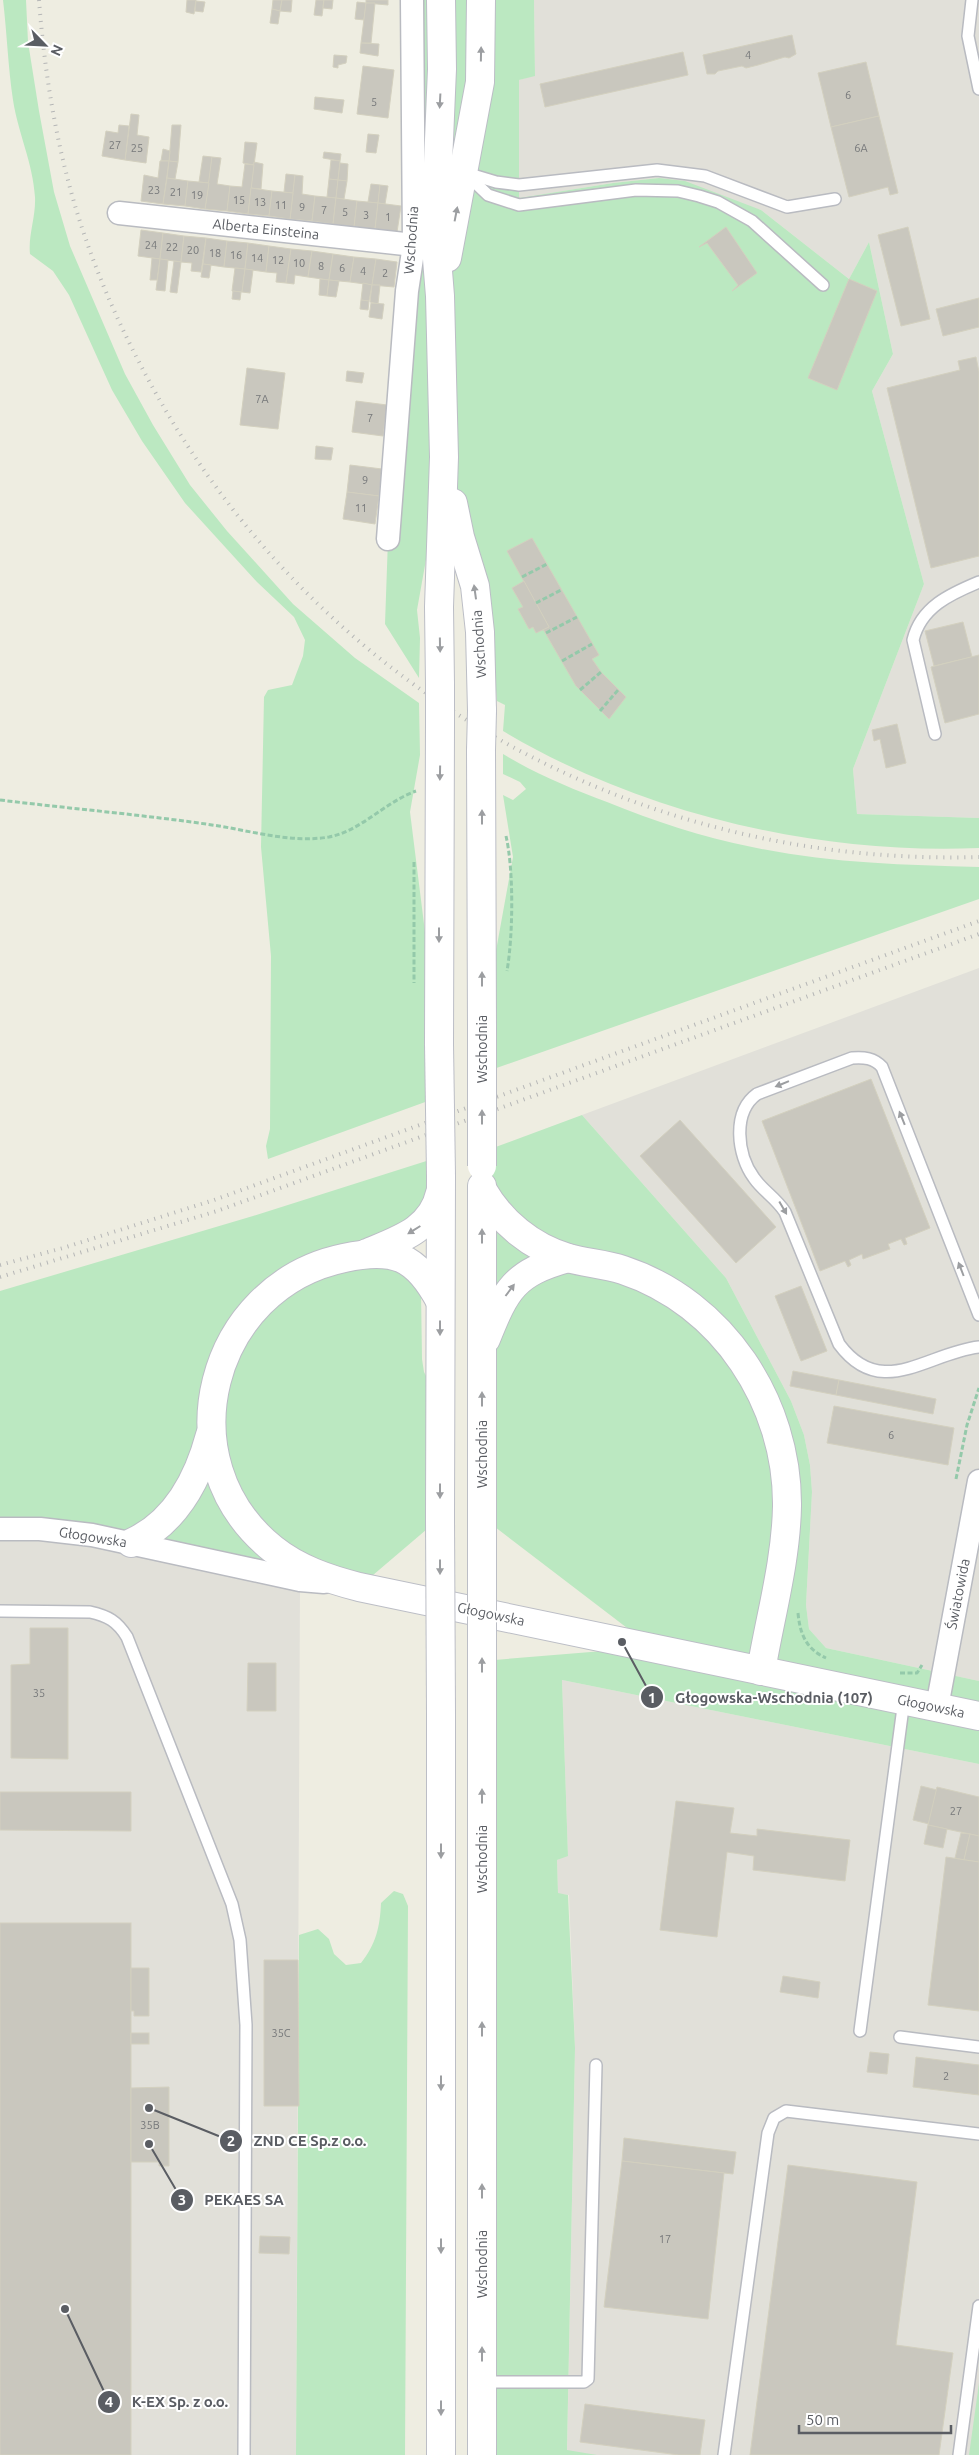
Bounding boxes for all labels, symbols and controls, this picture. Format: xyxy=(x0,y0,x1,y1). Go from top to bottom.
north arrow xyxy=(20,20,70,70)
text: N xyxy=(47,42,66,58)
one-way arrow xyxy=(477,46,485,62)
house number: 4 xyxy=(745,49,751,61)
house number: 6 xyxy=(845,89,851,101)
one-way arrow xyxy=(436,93,444,109)
house number: 5 xyxy=(371,96,377,108)
house number: 27 xyxy=(109,139,121,151)
house number: 25 xyxy=(131,142,143,154)
house number: 6A xyxy=(854,142,869,154)
house number: 23 xyxy=(148,184,160,196)
house number: 21 xyxy=(170,186,182,198)
house number: 19 xyxy=(191,189,203,201)
house number: 15 xyxy=(233,194,245,206)
house number: 13 xyxy=(254,196,266,208)
house number: 11 xyxy=(275,199,287,211)
house number: 9 xyxy=(299,201,305,213)
house number: 7 xyxy=(321,204,327,216)
street label: Wschodnia xyxy=(401,205,421,275)
house number: 5 xyxy=(342,206,348,218)
one-way arrow xyxy=(452,206,460,222)
house number: 3 xyxy=(363,209,369,221)
house number: 1 xyxy=(385,211,391,223)
street label: Alberta Einsteina xyxy=(212,215,320,243)
house number: 24 xyxy=(145,239,157,251)
house number: 22 xyxy=(166,241,178,253)
house number: 20 xyxy=(187,244,199,256)
house number: 18 xyxy=(209,247,221,259)
house number: 16 xyxy=(230,249,242,261)
house number: 14 xyxy=(251,252,263,264)
house number: 12 xyxy=(272,254,284,266)
house number: 10 xyxy=(293,257,305,269)
house number: 8 xyxy=(318,260,324,272)
house number: 6 xyxy=(339,262,345,274)
house number: 4 xyxy=(360,265,366,277)
house number: 2 xyxy=(382,267,388,279)
house number: 7A xyxy=(255,393,270,405)
house number: 7 xyxy=(367,412,373,424)
house number: 9 xyxy=(362,474,368,486)
house number: 11 xyxy=(355,502,367,514)
one-way arrow xyxy=(471,584,479,600)
street label: Wschodnia xyxy=(469,609,489,679)
one-way arrow xyxy=(436,638,444,654)
one-way arrow xyxy=(436,765,444,781)
one-way arrow xyxy=(478,808,486,824)
one-way arrow xyxy=(435,928,443,944)
one-way arrow xyxy=(478,971,486,987)
street label: Wschodnia xyxy=(474,1015,490,1083)
one-way arrow xyxy=(774,1080,789,1088)
one-way arrow xyxy=(478,1109,486,1125)
one-way arrow xyxy=(898,1110,906,1125)
one-way arrow xyxy=(778,1202,787,1215)
one-way arrow xyxy=(407,1225,420,1235)
one-way arrow xyxy=(478,1228,486,1244)
one-way arrow xyxy=(957,1261,965,1276)
one-way arrow xyxy=(504,1284,515,1297)
one-way arrow xyxy=(436,1321,444,1337)
one-way arrow xyxy=(478,1390,486,1406)
street label: Wschodnia xyxy=(474,1420,490,1488)
house number: 6 xyxy=(888,1429,894,1441)
one-way arrow xyxy=(436,1483,444,1499)
street label: Głogowska xyxy=(58,1524,128,1550)
street label: Światowida xyxy=(942,1557,973,1631)
one-way arrow xyxy=(436,1559,444,1575)
street label: Głogowska xyxy=(456,1599,526,1629)
one-way arrow xyxy=(478,1657,486,1673)
callout: Głogowska-Wschodnia (107) xyxy=(640,1682,883,1712)
house number: 35 xyxy=(33,1687,45,1699)
text: 1 xyxy=(648,1689,656,1706)
text: Głogowska-Wschodnia (107) xyxy=(675,1689,873,1706)
street label: Głogowska xyxy=(896,1691,966,1721)
one-way arrow xyxy=(478,1788,486,1804)
house number: 27 xyxy=(950,1805,962,1817)
street label: Wschodnia xyxy=(474,1825,490,1893)
one-way arrow xyxy=(437,1843,445,1859)
one-way arrow xyxy=(478,2021,486,2037)
house number: 35C xyxy=(271,2027,291,2039)
house number: 2 xyxy=(943,2070,949,2082)
one-way arrow xyxy=(437,2076,445,2092)
house number: 35B xyxy=(140,2119,160,2131)
callout: ZND CE Sp.z o.o. xyxy=(219,2126,377,2156)
text: 2 xyxy=(227,2132,235,2149)
text: ZND CE Sp.z o.o. xyxy=(253,2132,367,2149)
one-way arrow xyxy=(478,2183,486,2199)
callout: PEKAES SA xyxy=(169,2185,294,2215)
text: 3 xyxy=(178,2191,186,2208)
text: PEKAES SA xyxy=(204,2191,284,2208)
street label: Wschodnia xyxy=(474,2230,490,2298)
house number: 17 xyxy=(659,2233,671,2245)
one-way arrow xyxy=(437,2238,445,2254)
one-way arrow xyxy=(478,2346,486,2362)
callout: K-EX Sp. z o.o. xyxy=(96,2387,238,2417)
text: 4 xyxy=(105,2393,113,2410)
text: K-EX Sp. z o.o. xyxy=(132,2393,229,2410)
one-way arrow xyxy=(437,2401,445,2417)
scale bar xyxy=(799,2402,952,2434)
text: 50 m xyxy=(806,2411,839,2428)

